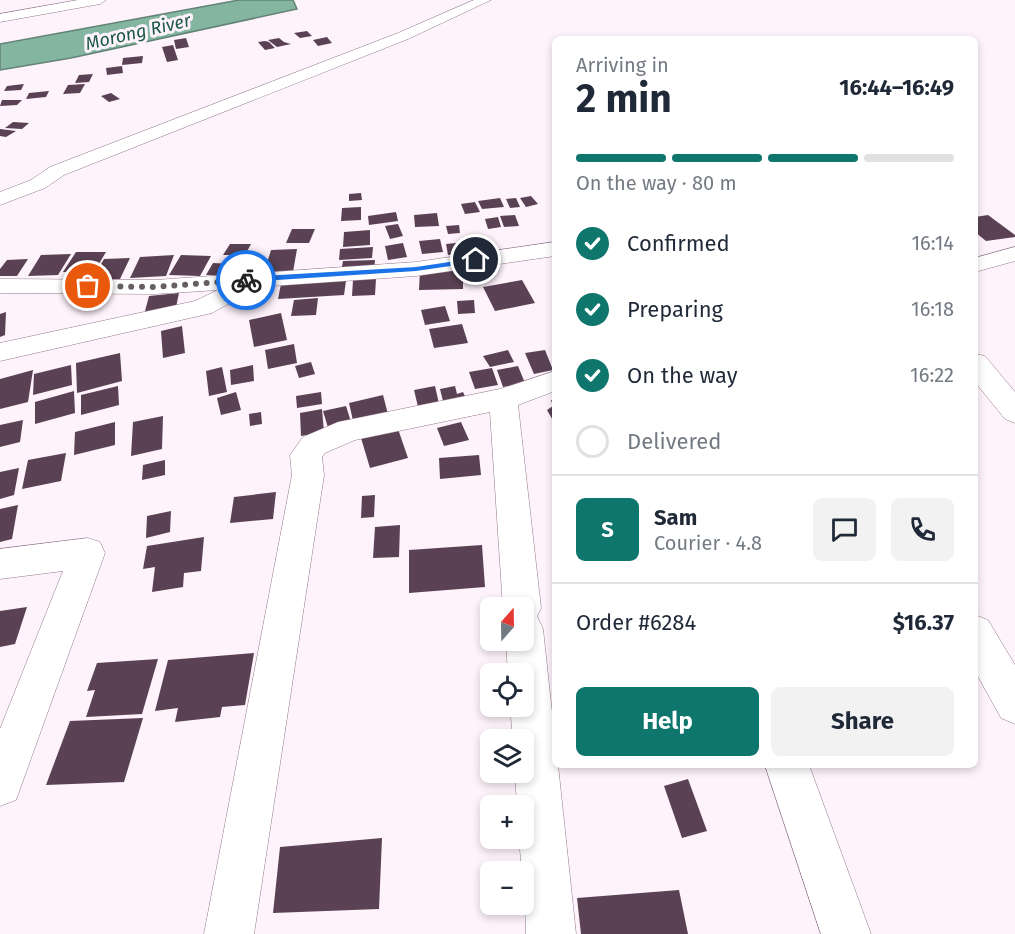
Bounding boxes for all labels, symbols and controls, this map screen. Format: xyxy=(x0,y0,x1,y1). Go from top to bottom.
water label: Morong River xyxy=(83,9,194,55)
text: Arriving in xyxy=(576,53,669,77)
text: 16:44–16:49 xyxy=(839,74,954,101)
text: 2 min xyxy=(576,76,672,122)
text: On the way · 80 m xyxy=(576,171,737,195)
icon: check xyxy=(576,227,609,260)
text: Confirmed xyxy=(627,230,730,257)
text: 16:14 xyxy=(911,231,954,255)
pin xyxy=(450,234,501,285)
icon: home xyxy=(459,243,492,276)
courier xyxy=(216,250,276,310)
pin xyxy=(62,260,113,311)
icon: bike xyxy=(230,264,263,297)
icon: bag xyxy=(71,269,104,302)
icon: check xyxy=(576,293,609,326)
text: Preparing xyxy=(627,296,723,323)
text: 16:18 xyxy=(911,297,954,321)
icon: check xyxy=(576,359,609,392)
text: On the way xyxy=(627,362,738,389)
text: 16:22 xyxy=(910,363,954,387)
text: Delivered xyxy=(627,428,722,455)
button: chat xyxy=(813,498,876,561)
button: phone xyxy=(891,498,954,561)
text: Sam xyxy=(654,504,697,531)
text: S xyxy=(601,516,614,543)
text: Courier · 4.8 xyxy=(654,531,762,555)
north arrow xyxy=(480,597,534,651)
map controls xyxy=(480,597,534,915)
text: Order #6284 xyxy=(576,609,696,636)
text: $16.37 xyxy=(893,609,954,636)
button: locate xyxy=(480,663,534,717)
button: Help xyxy=(576,687,759,756)
button: Share xyxy=(771,687,954,756)
button: layers xyxy=(480,729,534,783)
button: + xyxy=(480,795,534,849)
button: − xyxy=(480,861,534,915)

